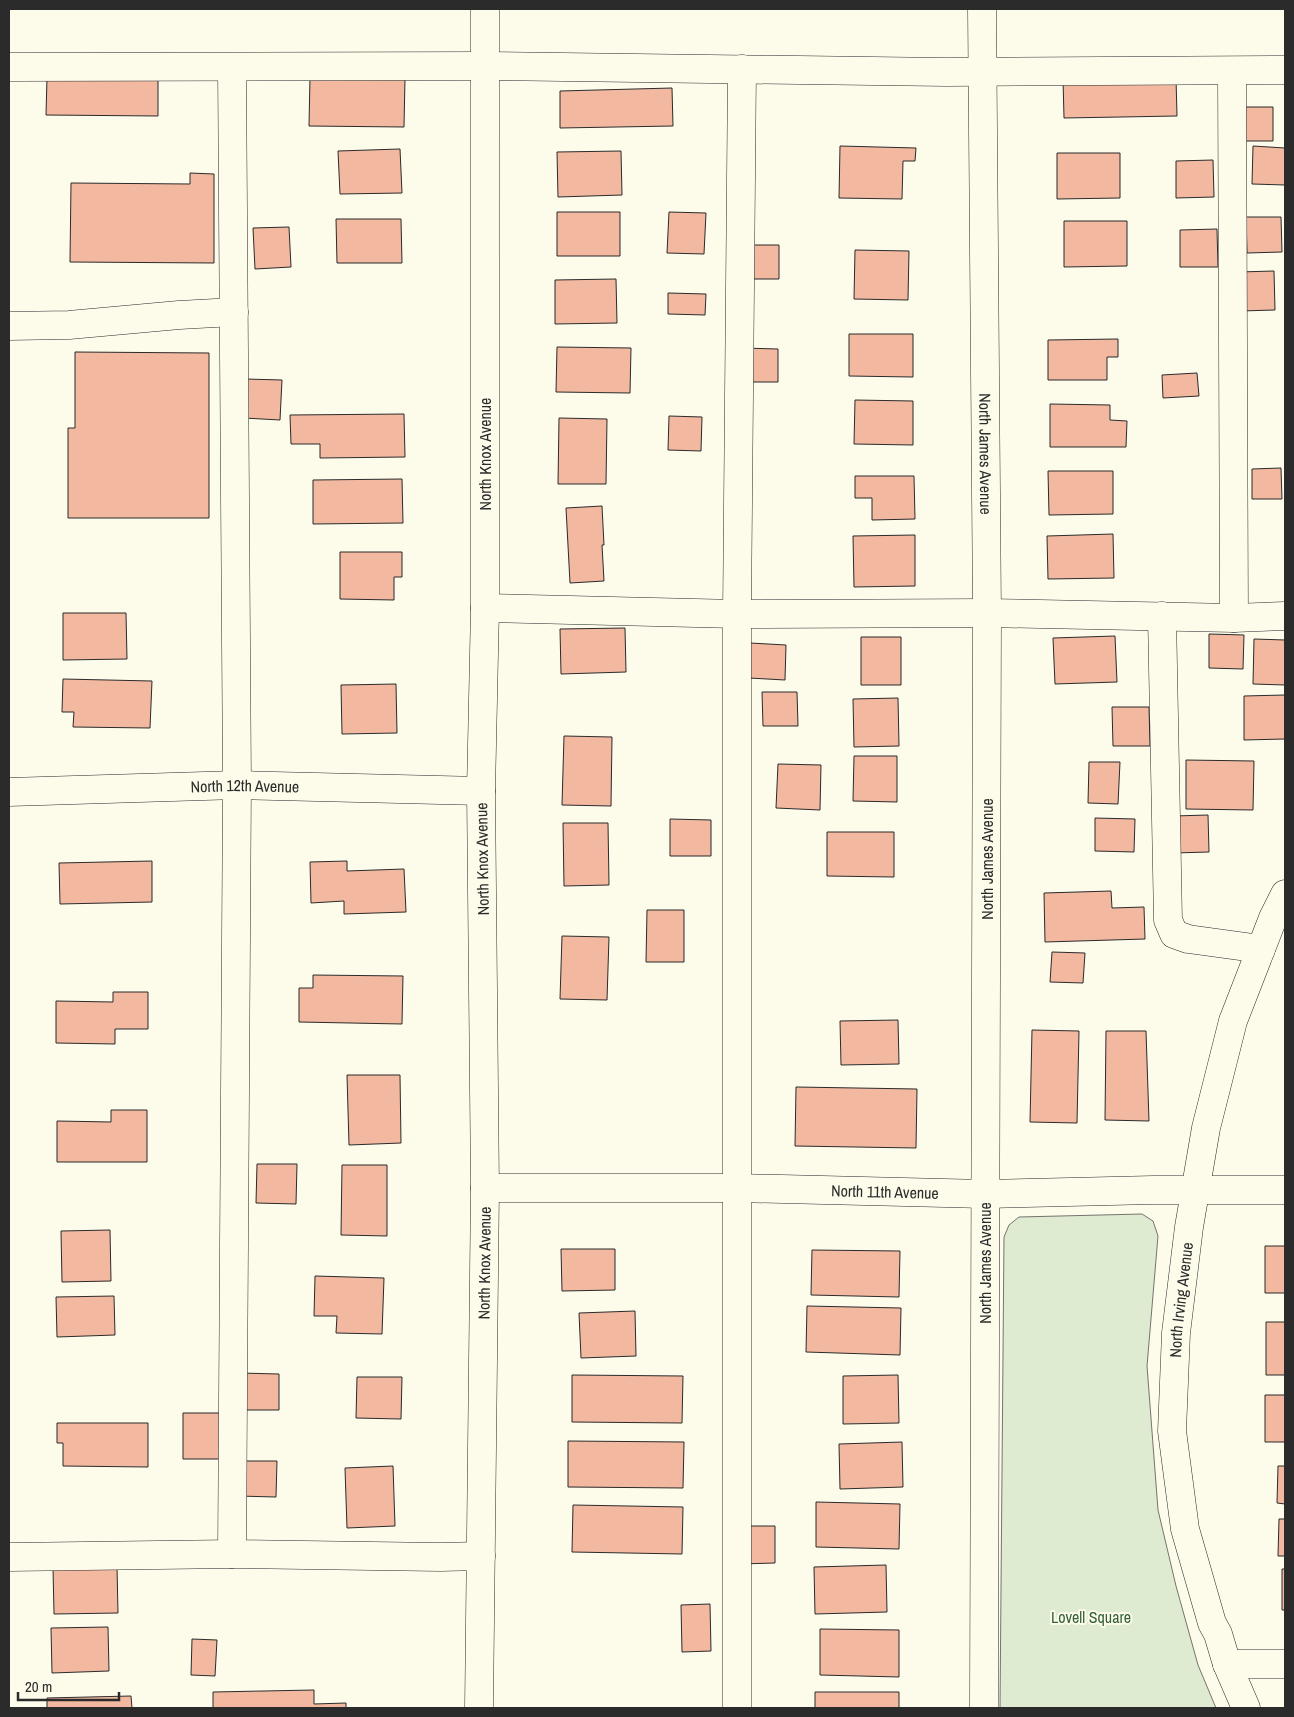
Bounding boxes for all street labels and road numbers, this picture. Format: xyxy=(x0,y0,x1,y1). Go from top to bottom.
street label: North James Avenue xyxy=(974,393,997,515)
street label: North Knox Avenue xyxy=(474,398,496,510)
street label: North 12th Avenue xyxy=(190,774,299,798)
street label: North James Avenue xyxy=(976,798,998,920)
street label: North Knox Avenue xyxy=(470,802,494,916)
street label: North 11th Avenue xyxy=(831,1179,939,1204)
street label: North James Avenue xyxy=(974,1202,996,1324)
street label: North Knox Avenue xyxy=(472,1206,496,1320)
street label: North Irving Avenue xyxy=(1164,1241,1198,1358)

